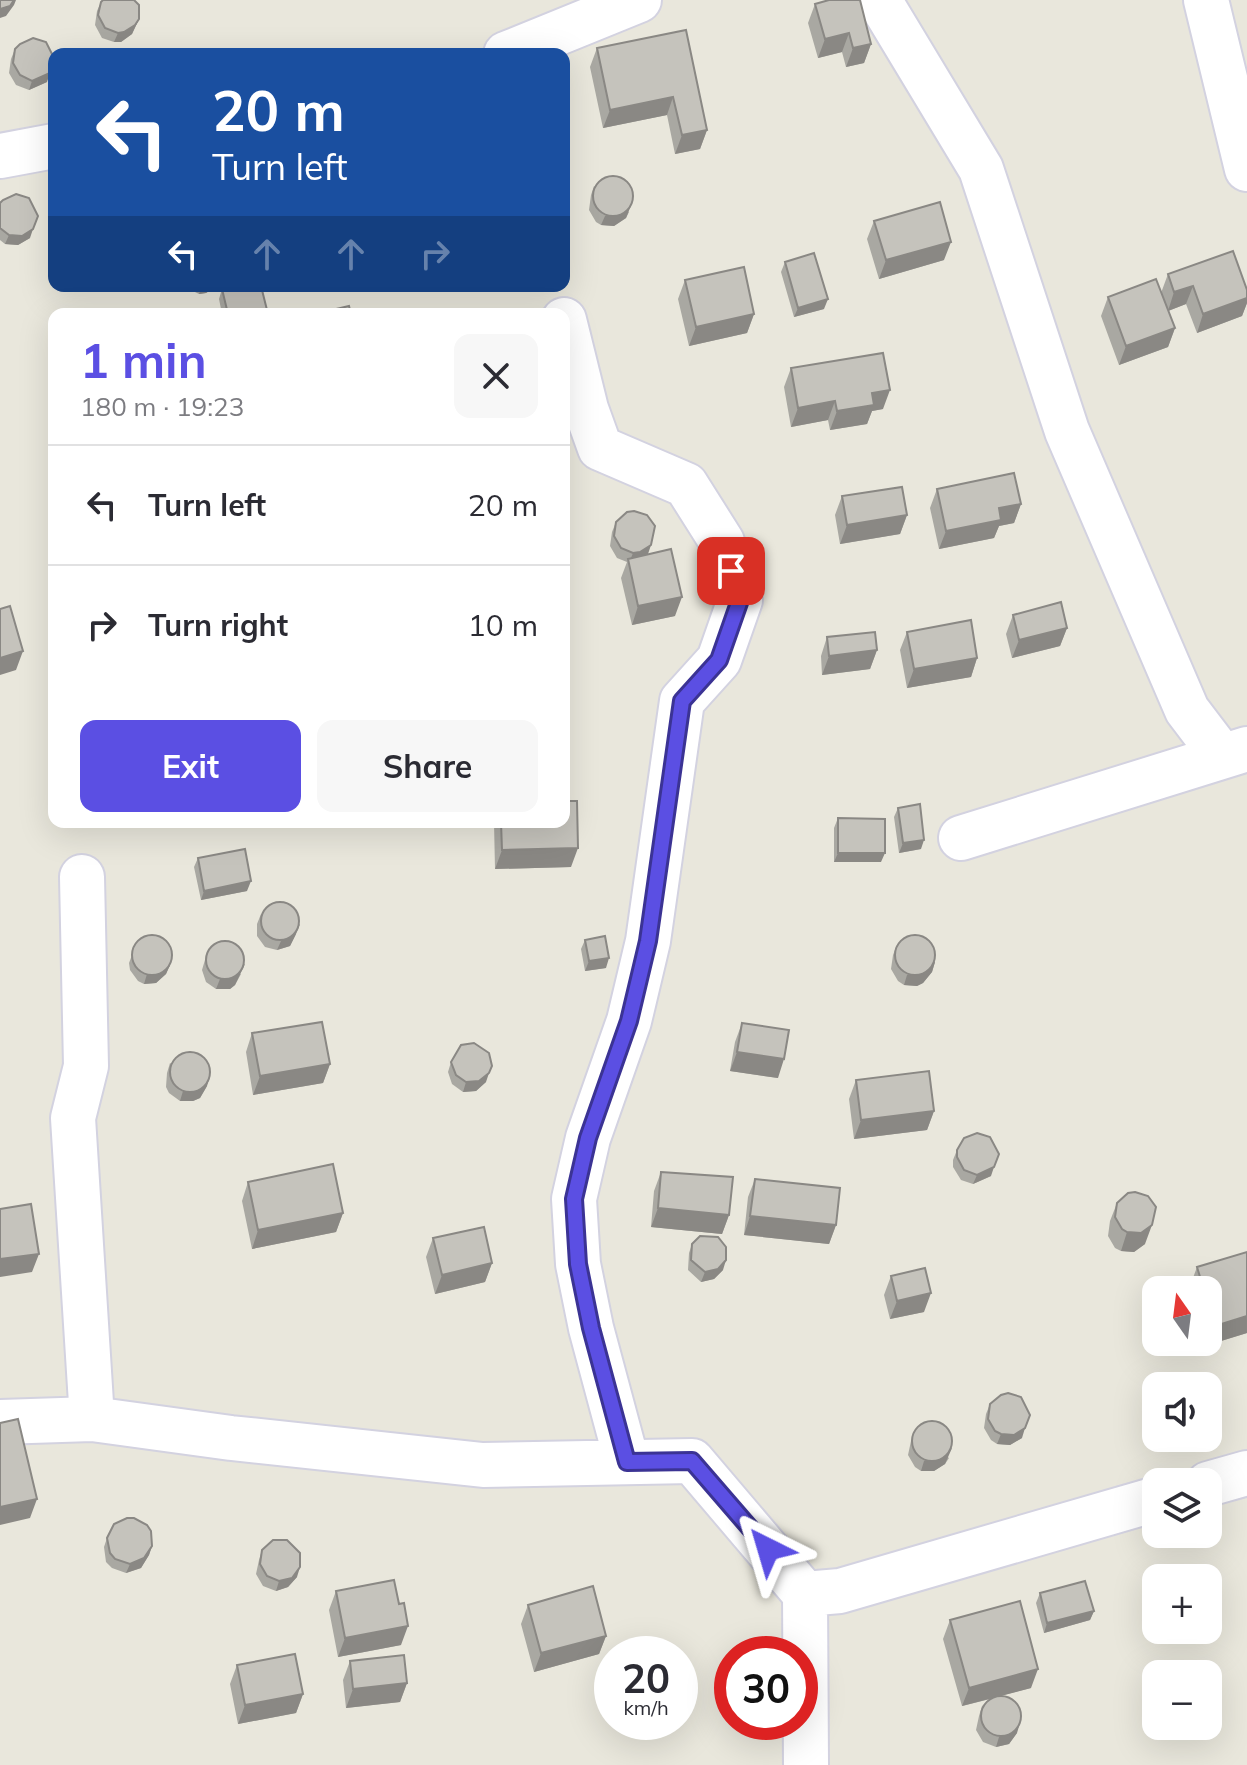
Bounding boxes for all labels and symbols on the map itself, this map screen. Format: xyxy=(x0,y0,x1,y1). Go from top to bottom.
pin xyxy=(697,537,765,605)
north arrow xyxy=(1142,1276,1222,1356)
position arrow xyxy=(726,1507,810,1591)
speed limit sign: 30 xyxy=(714,1636,818,1740)

